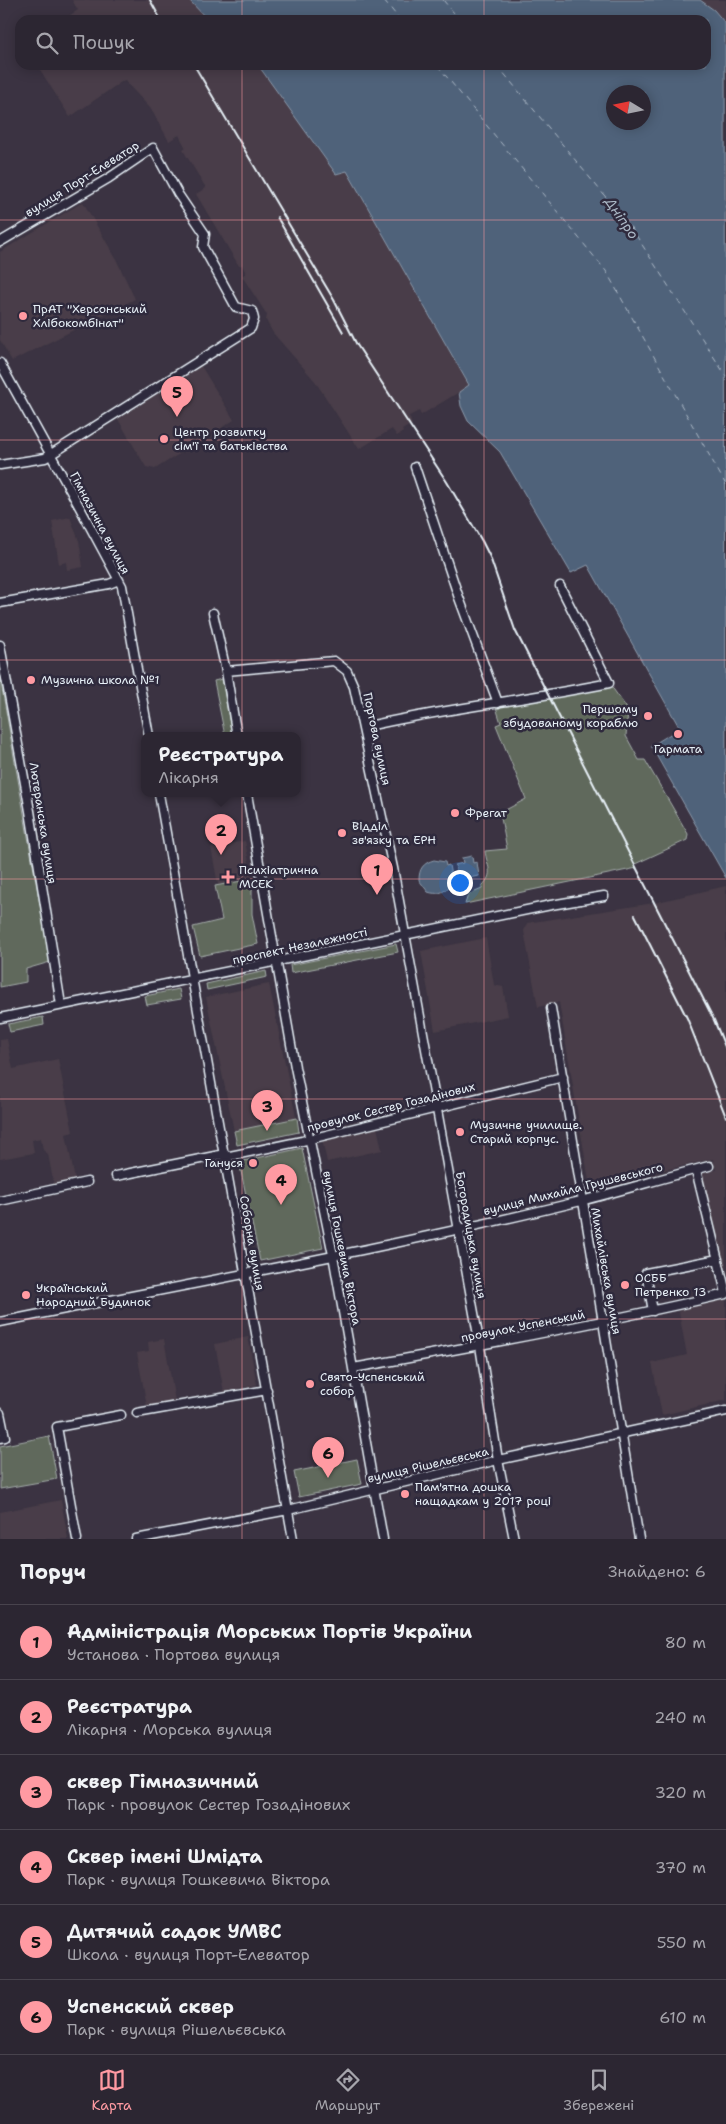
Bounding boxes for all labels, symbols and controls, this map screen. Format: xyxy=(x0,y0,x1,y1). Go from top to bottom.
search box xyxy=(15,15,711,70)
icon: search xyxy=(33,29,61,57)
text: Пошук xyxy=(73,30,135,55)
north arrow xyxy=(606,85,651,130)
street label: вулиця Порт-Елеватор xyxy=(22,137,142,221)
water label: Дніпро xyxy=(601,193,643,242)
place label: ПрАТ "Херсонський Хлібокомбінат" xyxy=(33,301,147,331)
marker: ПрАТ "Херсонський Хлібокомбінат" xyxy=(17,310,29,322)
pin: 5 xyxy=(161,376,193,417)
place label: Центр розвитку сім'ї та батьківства xyxy=(174,424,288,454)
marker: Центр розвитку сім'ї та батьківства xyxy=(158,433,170,445)
street label: Гімназична вулиця xyxy=(66,469,134,577)
place label: Музична школа №1 xyxy=(41,672,159,688)
marker: Музична школа №1 xyxy=(25,674,37,686)
street label: Портова вулиця xyxy=(359,691,395,787)
place label: Першому збудованому кораблю xyxy=(503,701,638,731)
marker: Першому збудованому кораблю xyxy=(642,710,654,722)
marker: Гармата xyxy=(672,728,684,740)
popup xyxy=(141,732,301,797)
place label: Гармата xyxy=(654,741,703,757)
text: Реєстратура xyxy=(158,742,284,767)
street label: Лютеранська вулиця xyxy=(25,761,61,885)
text: Лікарня xyxy=(158,767,219,788)
place label: Фрегат xyxy=(465,805,508,821)
marker: Фрегат xyxy=(449,807,461,819)
pin: 2 xyxy=(205,814,237,855)
place label: Відділ зв'язку та ЕРН xyxy=(352,818,436,848)
marker: Відділ зв'язку та ЕРН xyxy=(336,827,348,839)
pin: 1 xyxy=(361,854,393,895)
place label: Психіатрична МСЕК xyxy=(239,862,319,892)
marker: Психіатрична МСЕК xyxy=(221,870,235,884)
your location xyxy=(447,870,473,896)
street label: проспект Незалежності xyxy=(231,924,369,968)
street label: провулок Сестер Гозадінових xyxy=(305,1078,477,1136)
pin: 3 xyxy=(251,1090,283,1131)
place label: Музичне училище. Старий корпус. xyxy=(470,1117,582,1147)
marker: Музичне училище. Старий корпус. xyxy=(454,1126,466,1138)
place label: Гануся xyxy=(205,1155,243,1171)
marker: Гануся xyxy=(247,1157,259,1169)
street label: вулиця Михайла Грушевського xyxy=(482,1159,664,1219)
pin: 4 xyxy=(265,1164,297,1205)
street label: вулиця Гошкевича Віктора xyxy=(319,1169,365,1327)
street label: Богородицька вулиця xyxy=(452,1170,490,1300)
street label: Соборна вулиця xyxy=(236,1194,268,1292)
street label: Михайлівська вулиця xyxy=(587,1206,625,1336)
place label: ОСББ Петренко 13 xyxy=(635,1270,706,1300)
marker: ОСББ Петренко 13 xyxy=(619,1279,631,1291)
place label: Український Народний Будинок xyxy=(36,1280,151,1310)
marker: Український Народний Будинок xyxy=(20,1289,32,1301)
street label: провулок Успенський xyxy=(460,1306,586,1346)
place label: Свято-Успенський собор xyxy=(320,1369,425,1399)
marker: Свято-Успенський собор xyxy=(304,1378,316,1390)
pin: 6 xyxy=(312,1437,344,1478)
street label: вулиця Рішельєвська xyxy=(366,1443,491,1487)
place label: Пам'ятна дошка нащадкам у 2017 році xyxy=(415,1479,551,1509)
marker: Пам'ятна дошка нащадкам у 2017 році xyxy=(399,1488,411,1500)
text: Поруч xyxy=(20,1558,86,1586)
text: Знайдено: 6 xyxy=(608,1561,706,1582)
text: Адміністрація Морських Портів України xyxy=(67,1619,472,1644)
text: 1 xyxy=(32,1632,40,1653)
text: 80 m xyxy=(665,1632,706,1653)
text: Установа · Портова вулиця xyxy=(67,1644,280,1665)
text: Реєстратура xyxy=(67,1694,192,1719)
text: 2 xyxy=(30,1707,42,1728)
text: 240 m xyxy=(654,1707,706,1728)
text: Лікарня · Морська вулиця xyxy=(67,1719,272,1740)
text: сквер Гімназичний xyxy=(67,1769,259,1794)
text: 3 xyxy=(30,1782,42,1803)
text: 320 m xyxy=(655,1782,706,1803)
text: Парк · провулок Сестер Гозадінових xyxy=(67,1794,350,1815)
text: Сквер імені Шмідта xyxy=(67,1844,263,1869)
text: 4 xyxy=(30,1857,42,1878)
text: 370 m xyxy=(655,1857,706,1878)
text: Парк · вулиця Гошкевича Віктора xyxy=(67,1869,330,1890)
text: Дитячий садок УМВС xyxy=(67,1919,282,1944)
text: 5 xyxy=(31,1932,41,1953)
text: 550 m xyxy=(657,1932,706,1953)
text: Школа · вулиця Порт-Елеватор xyxy=(67,1944,310,1965)
text: Успенский сквер xyxy=(67,1994,234,2019)
text: 6 xyxy=(30,2007,42,2028)
text: 610 m xyxy=(659,2007,706,2028)
text: Парк · вулиця Рішельєвська xyxy=(67,2019,286,2040)
tab: Карта xyxy=(92,2066,132,2114)
tab: Маршрут xyxy=(315,2066,380,2114)
tab: Збережені xyxy=(563,2066,634,2114)

